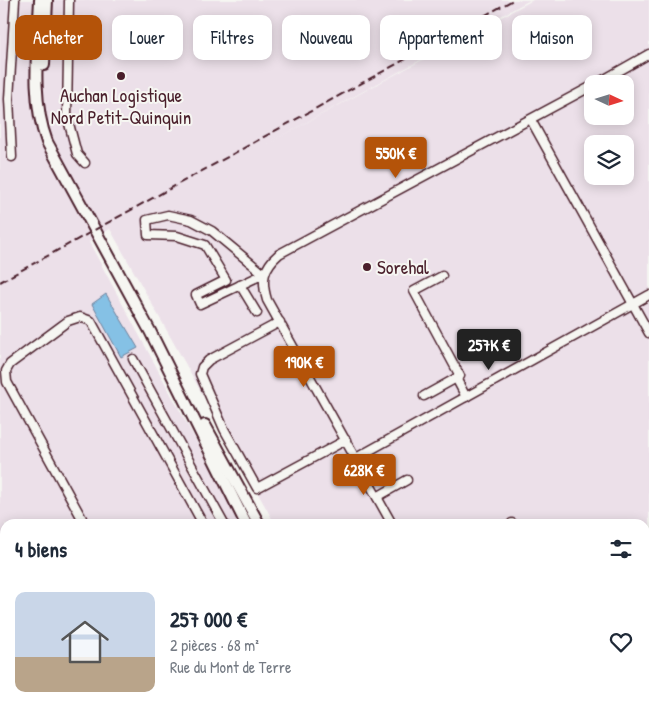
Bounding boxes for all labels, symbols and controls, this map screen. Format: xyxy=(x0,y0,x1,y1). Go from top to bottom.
chip: Acheter xyxy=(15,15,102,60)
chip: Louer xyxy=(112,15,183,60)
chip: Filtres xyxy=(193,15,272,60)
chip: Nouveau xyxy=(282,15,370,60)
chip: Appartement xyxy=(380,15,502,60)
chip: Maison xyxy=(512,15,592,60)
marker: Auchan Logistique Nord Petit-Quinquin xyxy=(115,70,127,82)
north arrow xyxy=(584,75,634,125)
map controls xyxy=(584,75,634,185)
place label: Auchan Logistique Nord Petit-Quinquin xyxy=(51,82,191,130)
button: layers xyxy=(584,135,634,185)
pin: 550K € xyxy=(355,136,437,179)
text: 550K € xyxy=(376,142,416,164)
place label: Sorehal xyxy=(377,254,430,280)
marker: Sorehal xyxy=(361,261,373,273)
pin: 257K € xyxy=(448,328,530,371)
text: 257K € xyxy=(468,334,510,356)
pin: 190K € xyxy=(263,346,345,388)
text: 190K € xyxy=(285,351,323,373)
pin: 628K € xyxy=(323,454,405,496)
text: 628K € xyxy=(344,459,384,481)
text: 4 biens xyxy=(15,535,67,564)
icon: filters xyxy=(607,535,635,563)
text: 257 000 € xyxy=(170,605,247,634)
icon: home xyxy=(55,612,115,672)
icon: heart xyxy=(607,628,635,656)
text: 2 pièces · 68 m² xyxy=(170,634,259,656)
text: Rue du Mont de Terre xyxy=(170,656,291,678)

